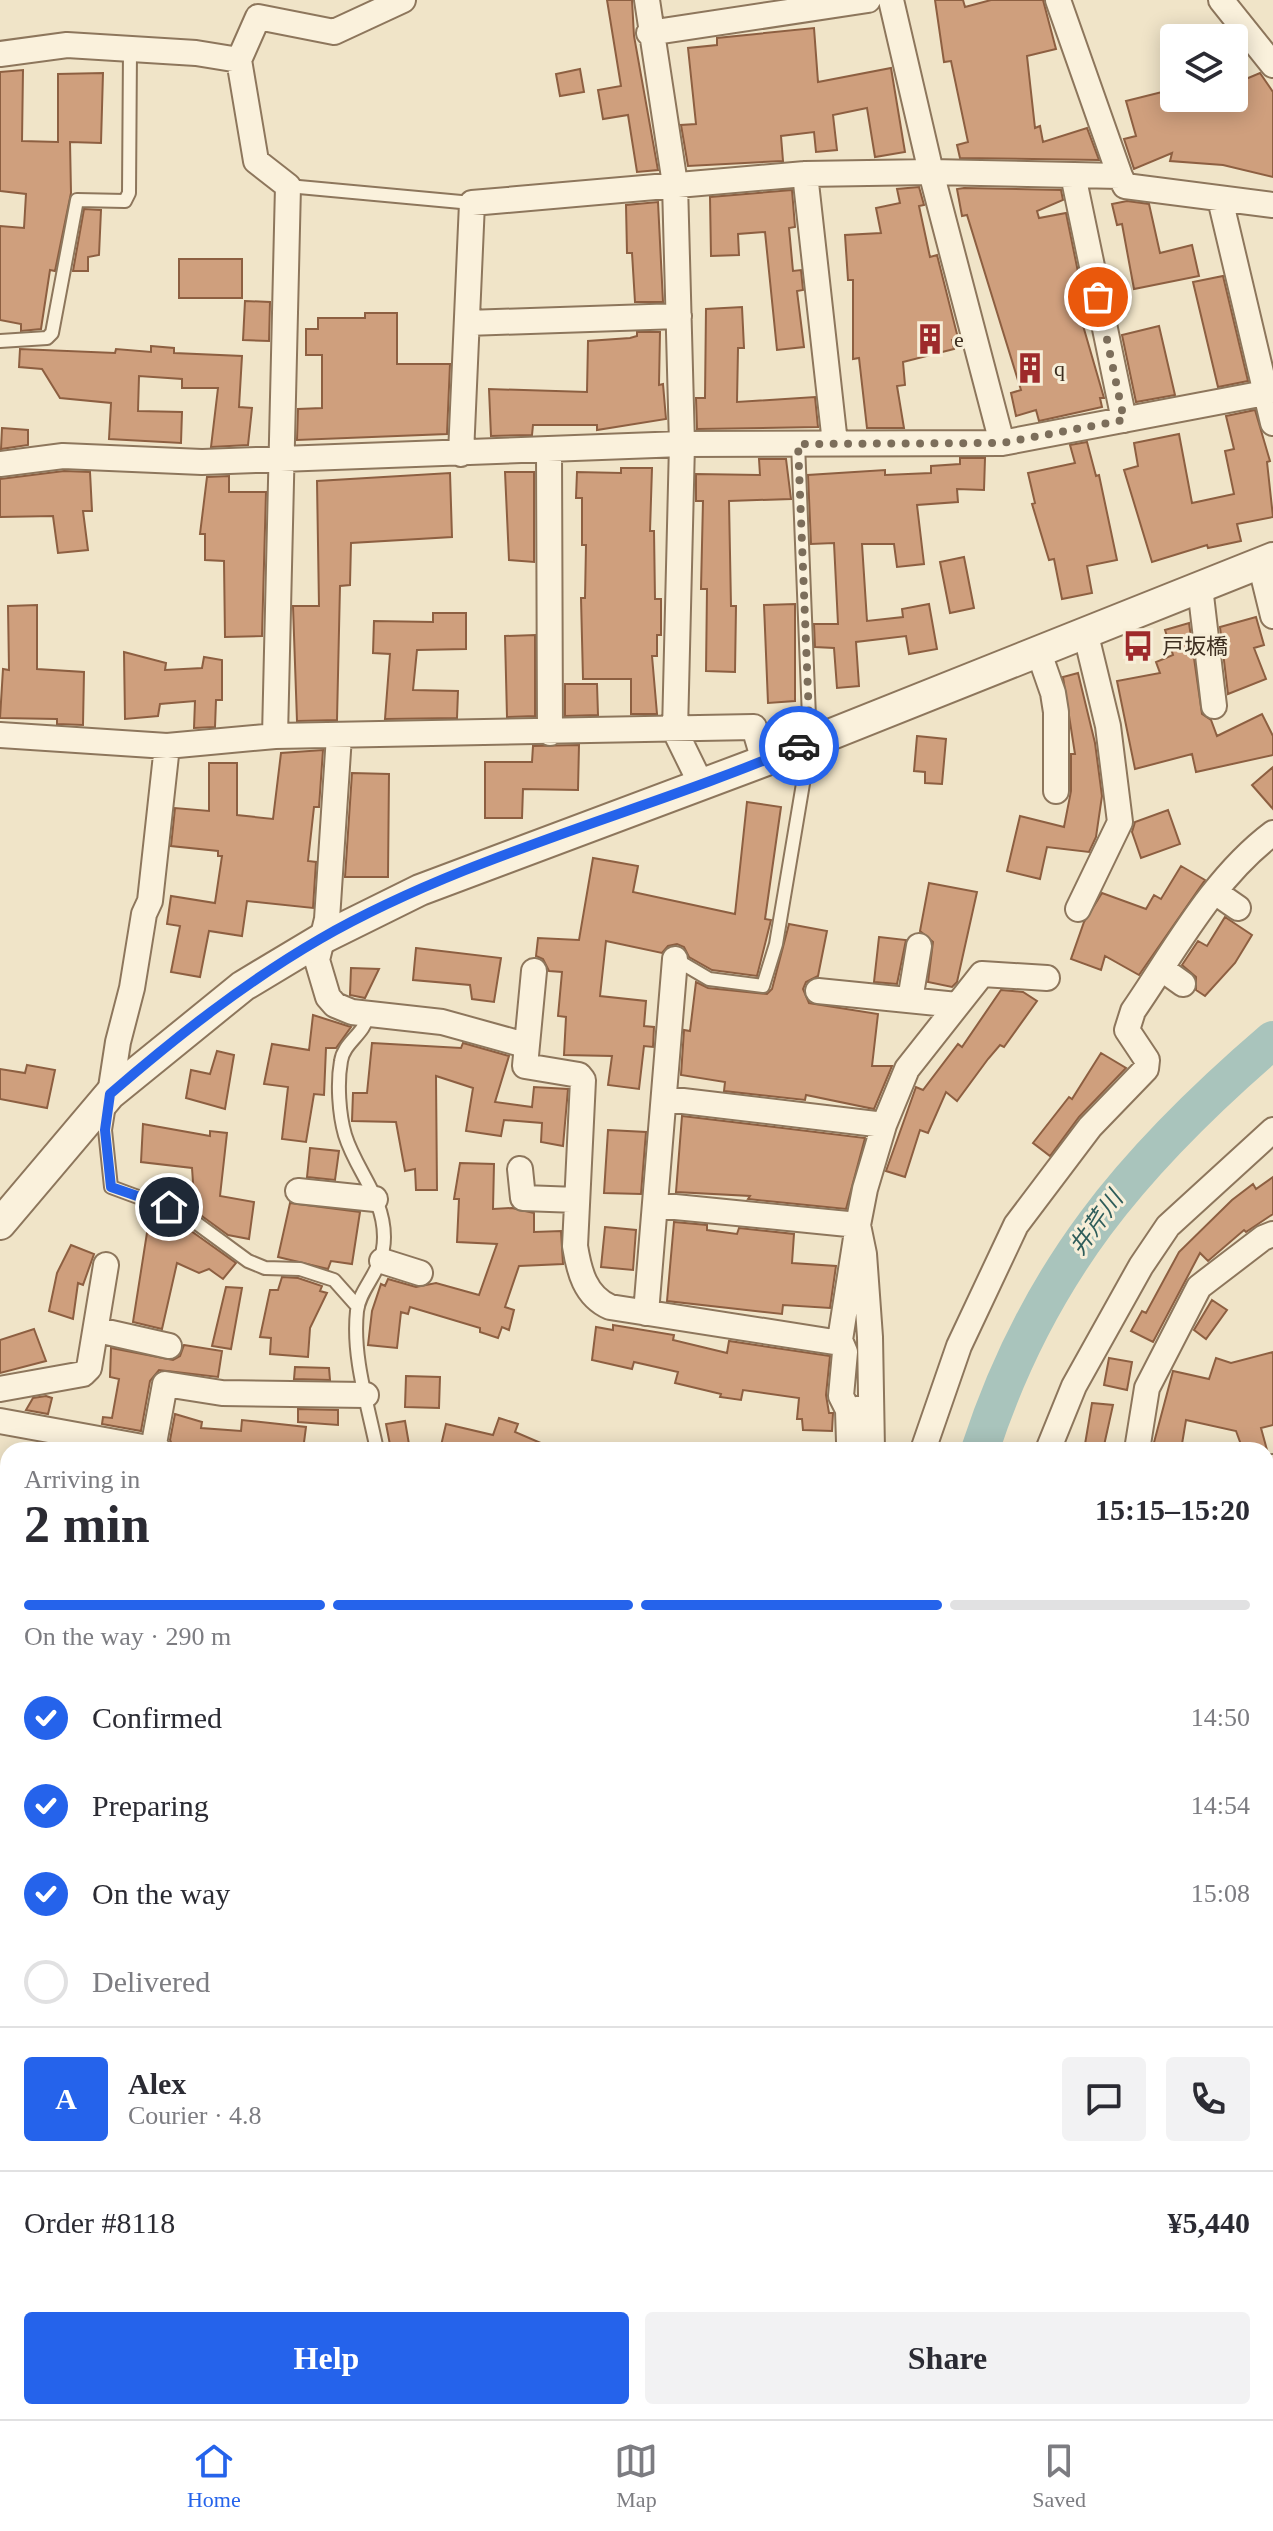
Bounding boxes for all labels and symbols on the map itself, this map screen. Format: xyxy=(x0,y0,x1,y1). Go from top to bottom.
pin xyxy=(1064,263,1132,331)
building icon: e xyxy=(913,322,947,356)
place label: e xyxy=(954,327,964,352)
building icon: q xyxy=(1013,351,1047,385)
place label: q xyxy=(1054,356,1065,381)
bus stop icon: 戸坂橋 xyxy=(1121,629,1155,663)
place label: 戸坂橋 xyxy=(1162,634,1228,659)
courier xyxy=(759,706,839,786)
pin xyxy=(135,1173,203,1241)
water label: 井芹川 xyxy=(1064,1184,1129,1260)

